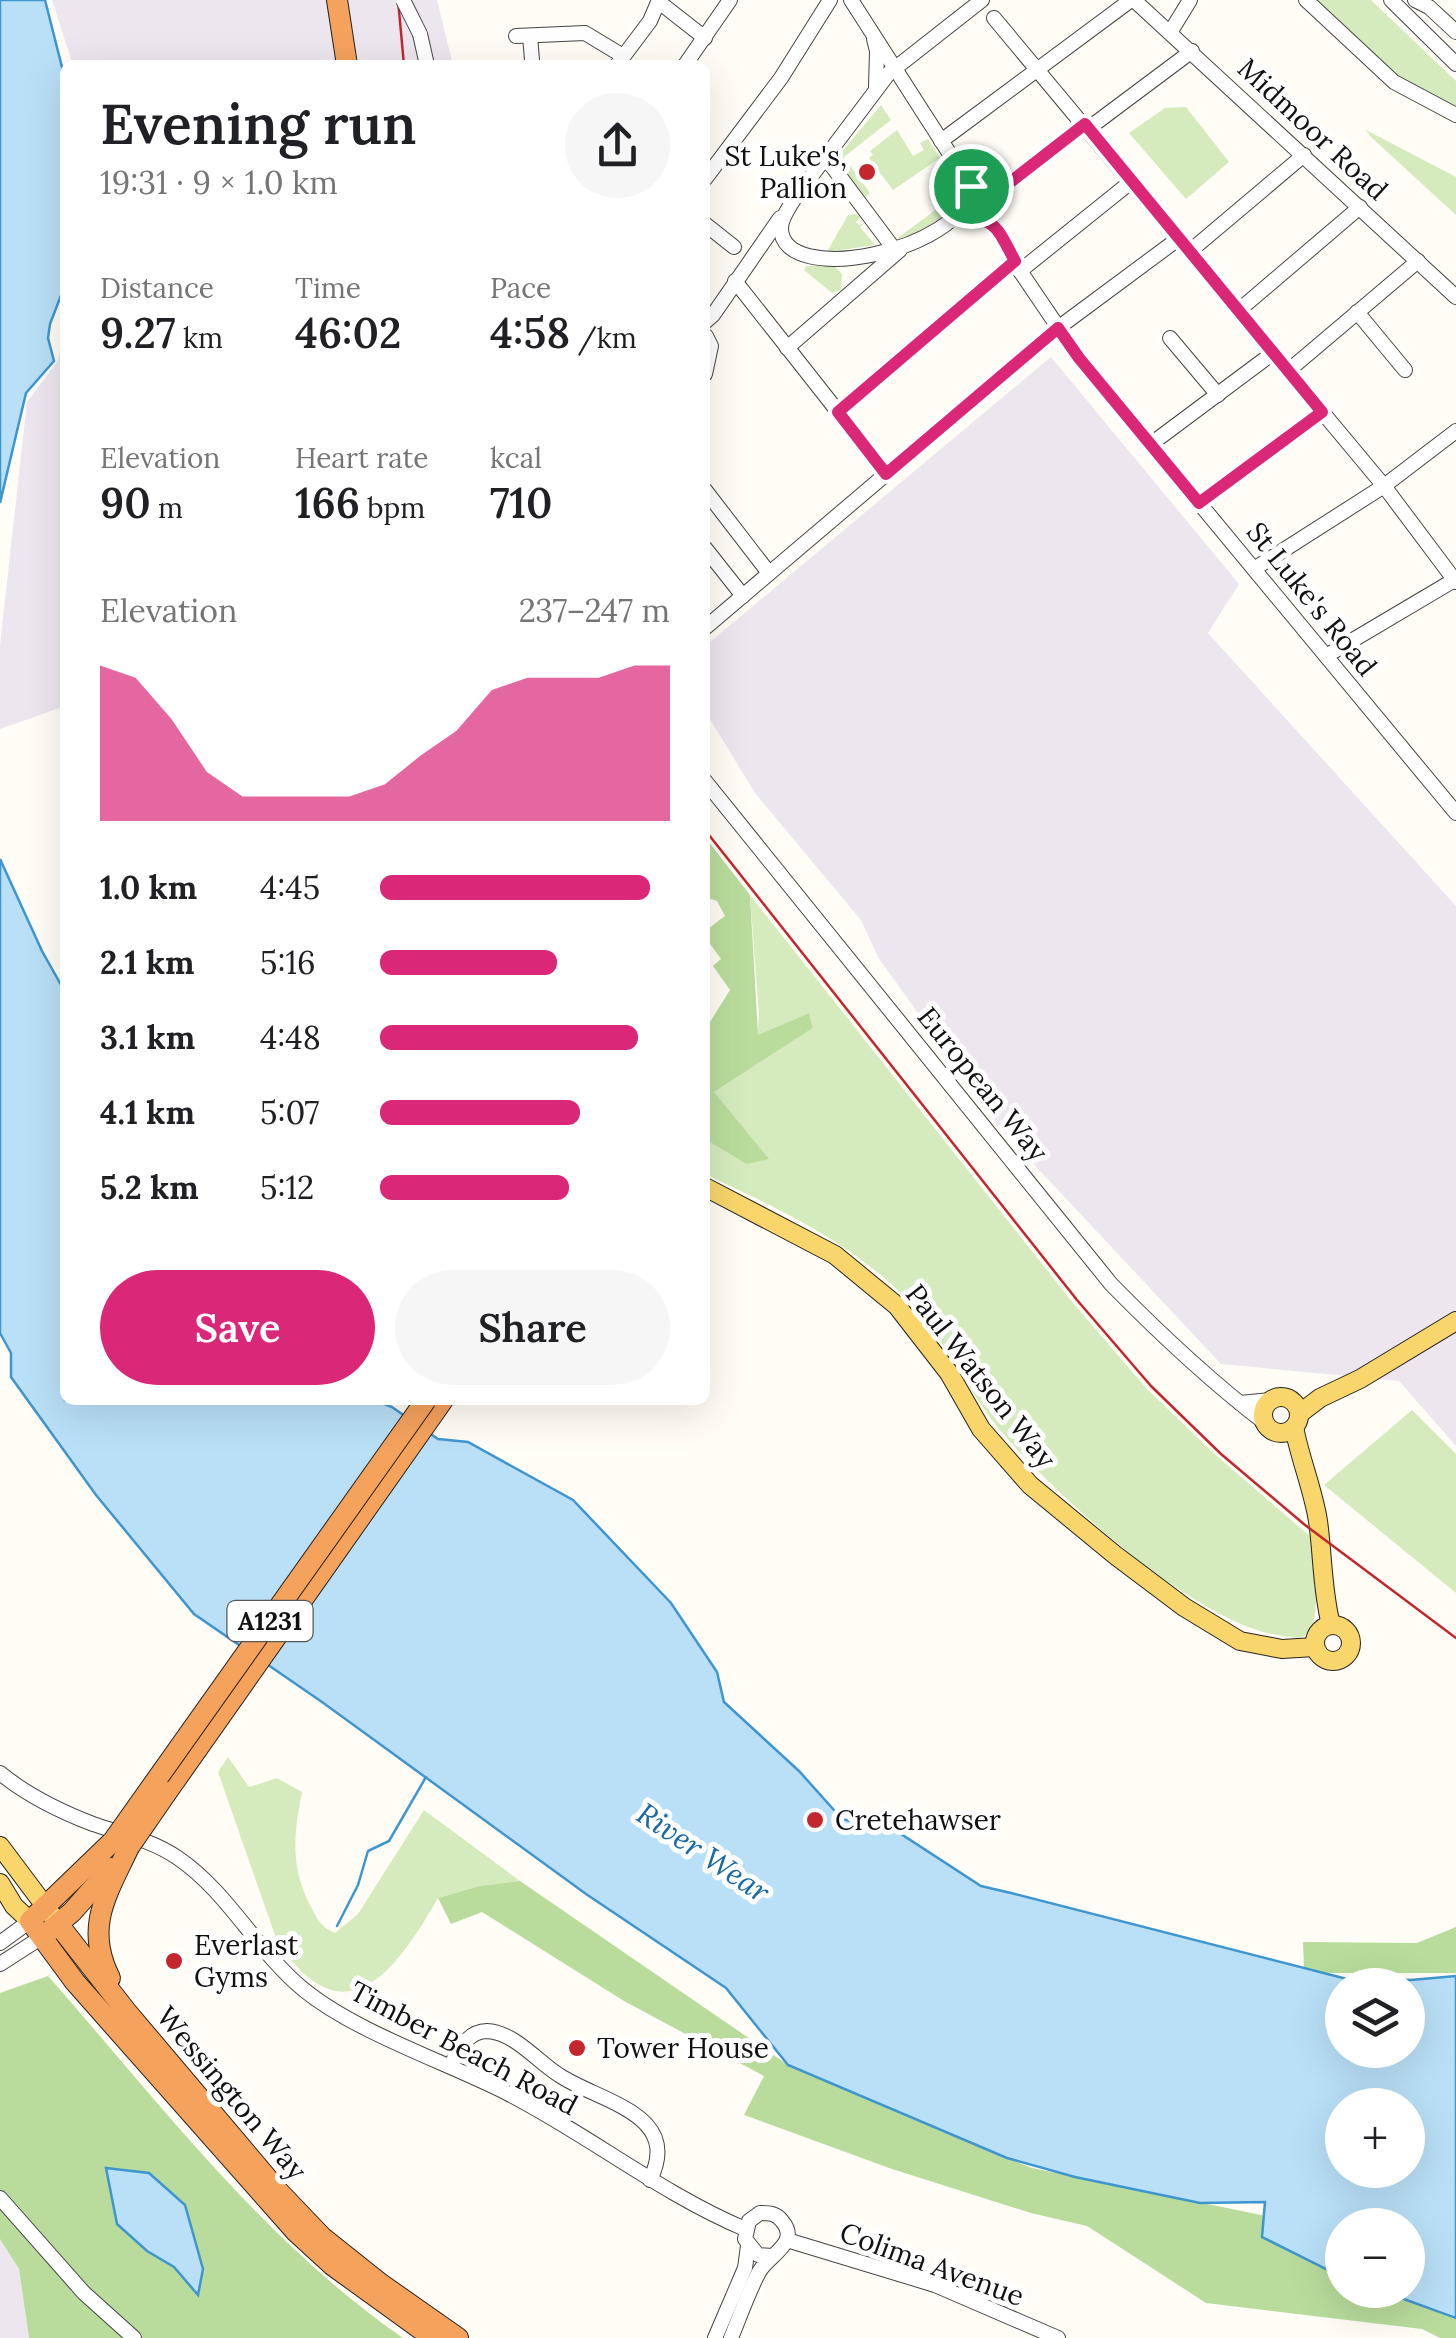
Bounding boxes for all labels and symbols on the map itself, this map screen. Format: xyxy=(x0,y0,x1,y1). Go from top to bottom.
street label: Midmoor Road xyxy=(1230,50,1396,208)
place label: St Luke's, Pallion xyxy=(725,138,847,206)
pin xyxy=(929,144,1014,229)
marker: St Luke's, Pallion xyxy=(856,161,878,183)
street label: St Luke's Road xyxy=(1239,515,1385,683)
street label: European Way xyxy=(910,999,1056,1169)
street label: Paul Watson Way xyxy=(898,1277,1064,1476)
road number: A1231 xyxy=(228,1601,312,1641)
water label: River Wear xyxy=(630,1794,778,1911)
place label: Cretehawser xyxy=(835,1802,1001,1838)
marker: Cretehawser xyxy=(804,1809,826,1831)
place label: Everlast Gyms xyxy=(194,1927,298,1995)
marker: Everlast Gyms xyxy=(163,1950,185,1972)
street label: Timber Beach Road xyxy=(344,1973,584,2123)
street label: Wessington Way xyxy=(149,1999,315,2187)
place label: Tower House xyxy=(597,2030,769,2066)
marker: Tower House xyxy=(566,2037,588,2059)
street label: Colima Avenue xyxy=(835,2214,1029,2314)

